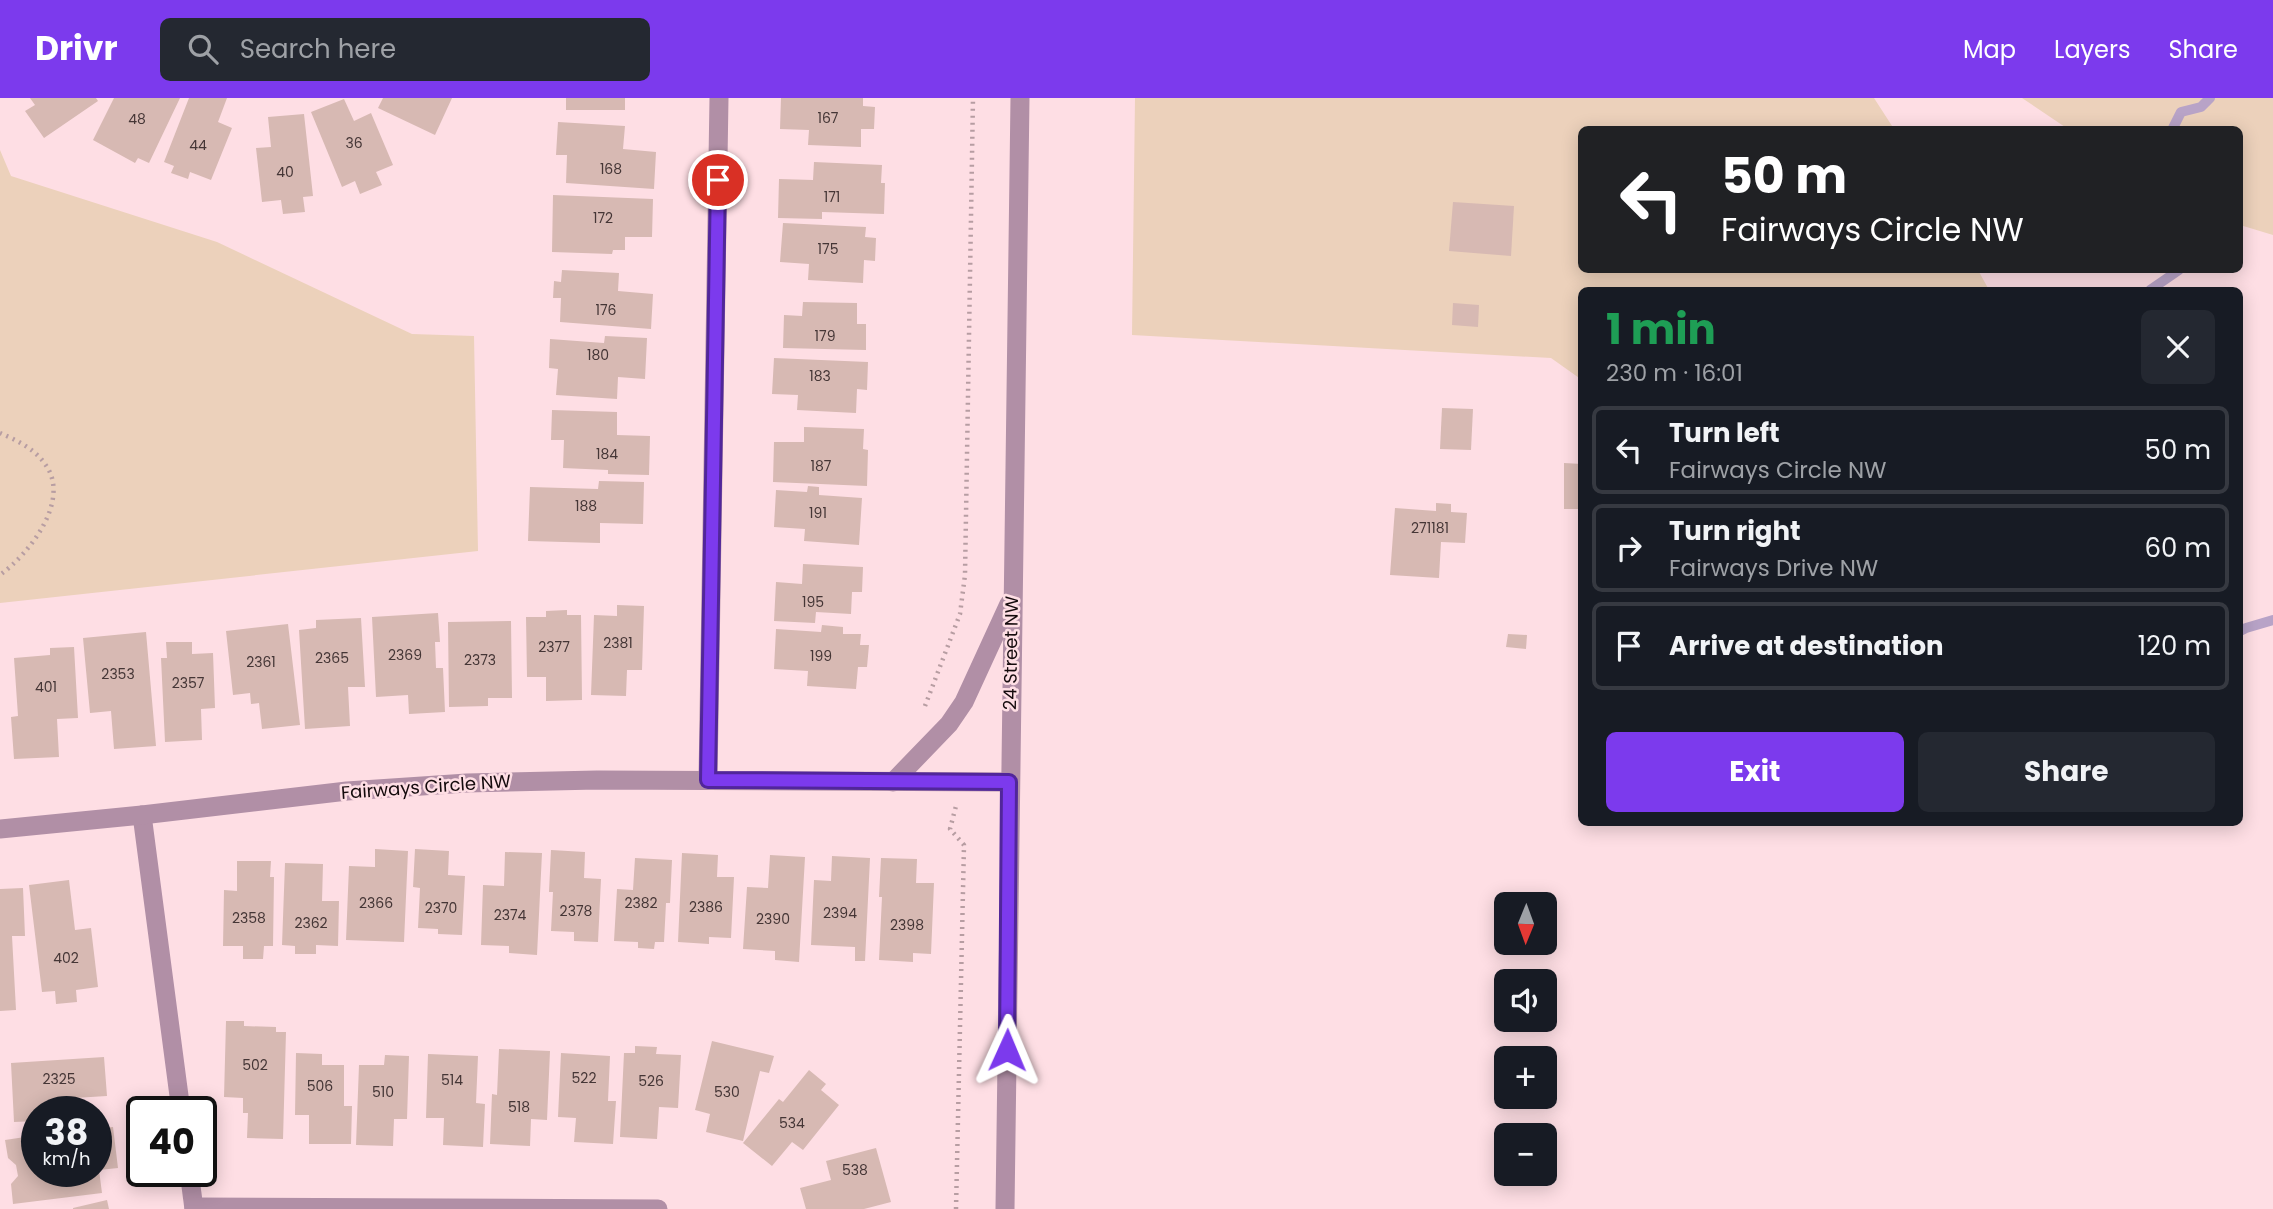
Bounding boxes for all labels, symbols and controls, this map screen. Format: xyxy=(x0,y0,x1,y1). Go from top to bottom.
search box xyxy=(160,18,650,81)
text: Drivr xyxy=(35,25,118,72)
icon: search xyxy=(184,30,222,68)
text: Search here xyxy=(240,31,396,67)
text: Map xyxy=(1963,33,2016,66)
text: Layers xyxy=(2054,33,2130,66)
text: Share xyxy=(2168,33,2238,66)
house number: 167 xyxy=(817,108,839,128)
house number: 48 xyxy=(128,109,146,129)
house number: 36 xyxy=(345,133,363,153)
house number: 44 xyxy=(189,135,207,155)
text: 50 m xyxy=(1721,142,1847,210)
pin xyxy=(688,150,748,210)
icon: left xyxy=(1606,154,1697,245)
house number: 168 xyxy=(600,159,622,179)
icon: arrive xyxy=(699,161,737,199)
house number: 40 xyxy=(276,162,294,182)
house number: 171 xyxy=(824,187,840,207)
text: Fairways Circle NW xyxy=(1721,207,2024,252)
house number: 172 xyxy=(593,208,613,228)
house number: 175 xyxy=(818,239,838,259)
house number: 176 xyxy=(595,300,617,320)
text: 1 min xyxy=(1606,300,1716,359)
button: close xyxy=(2141,310,2215,384)
house number: 179 xyxy=(815,326,835,346)
house number: 180 xyxy=(587,345,609,365)
text: 230 m · 16:01 xyxy=(1606,357,1743,389)
house number: 183 xyxy=(809,366,831,386)
text: Turn left xyxy=(1669,415,1780,451)
icon: left xyxy=(1610,431,1648,469)
text: 50 m xyxy=(2145,432,2211,468)
house number: 184 xyxy=(596,444,618,464)
text: Fairways Circle NW xyxy=(1669,454,1887,486)
house number: 187 xyxy=(811,456,832,476)
house number: 188 xyxy=(575,496,597,516)
house number: 191 xyxy=(809,503,827,523)
text: Turn right xyxy=(1669,513,1801,549)
house number: 271181 xyxy=(1411,518,1449,538)
icon: right xyxy=(1610,529,1648,567)
text: 60 m xyxy=(2144,530,2211,566)
text: Fairways Drive NW xyxy=(1669,552,1878,584)
house number: 195 xyxy=(802,592,824,612)
street label: 24 Street NW xyxy=(997,595,1024,710)
icon: arrive xyxy=(1610,627,1648,665)
text: Arrive at destination xyxy=(1669,628,1944,664)
text: 120 m xyxy=(2138,628,2211,664)
house number: 2381 xyxy=(603,633,633,653)
house number: 2377 xyxy=(538,637,570,657)
house number: 2369 xyxy=(388,645,422,665)
house number: 199 xyxy=(810,646,832,666)
house number: 2365 xyxy=(315,648,349,668)
house number: 2373 xyxy=(464,650,496,670)
house number: 2361 xyxy=(246,652,276,672)
house number: 2353 xyxy=(101,664,135,684)
house number: 2357 xyxy=(172,673,205,693)
house number: 401 xyxy=(35,677,57,697)
button: Exit xyxy=(1606,732,1904,812)
button: Share xyxy=(1918,732,2215,812)
street label: Fairways Circle NW xyxy=(340,768,512,805)
north arrow xyxy=(1494,892,1558,956)
map controls xyxy=(1494,892,1557,1186)
house number: 2366 xyxy=(359,893,393,913)
house number: 2382 xyxy=(624,893,658,913)
house number: 2386 xyxy=(689,897,723,917)
house number: 2370 xyxy=(425,898,457,918)
house number: 2378 xyxy=(560,901,593,921)
house number: 2394 xyxy=(823,903,857,923)
house number: 2374 xyxy=(494,905,527,925)
house number: 2358 xyxy=(232,908,266,928)
house number: 2390 xyxy=(756,909,790,929)
house number: 2362 xyxy=(294,913,328,933)
house number: 2398 xyxy=(890,915,924,935)
house number: 402 xyxy=(53,948,79,968)
button: sound xyxy=(1494,969,1557,1032)
position arrow xyxy=(970,1013,1044,1087)
button: + xyxy=(1494,1046,1557,1109)
house number: 502 xyxy=(242,1055,268,1075)
house number: 522 xyxy=(572,1068,596,1088)
house number: 2325 xyxy=(42,1069,76,1089)
house number: 514 xyxy=(441,1070,463,1090)
house number: 526 xyxy=(638,1071,664,1091)
house number: 506 xyxy=(307,1076,333,1096)
house number: 510 xyxy=(372,1082,394,1102)
house number: 530 xyxy=(714,1082,740,1102)
speed limit sign: 40 xyxy=(126,1096,217,1187)
house number: 518 xyxy=(508,1097,530,1117)
text: 38 xyxy=(45,1108,88,1157)
house number: 534 xyxy=(779,1113,805,1133)
button: − xyxy=(1494,1123,1557,1186)
text: km/h xyxy=(43,1146,90,1171)
house number: 538 xyxy=(842,1160,868,1180)

